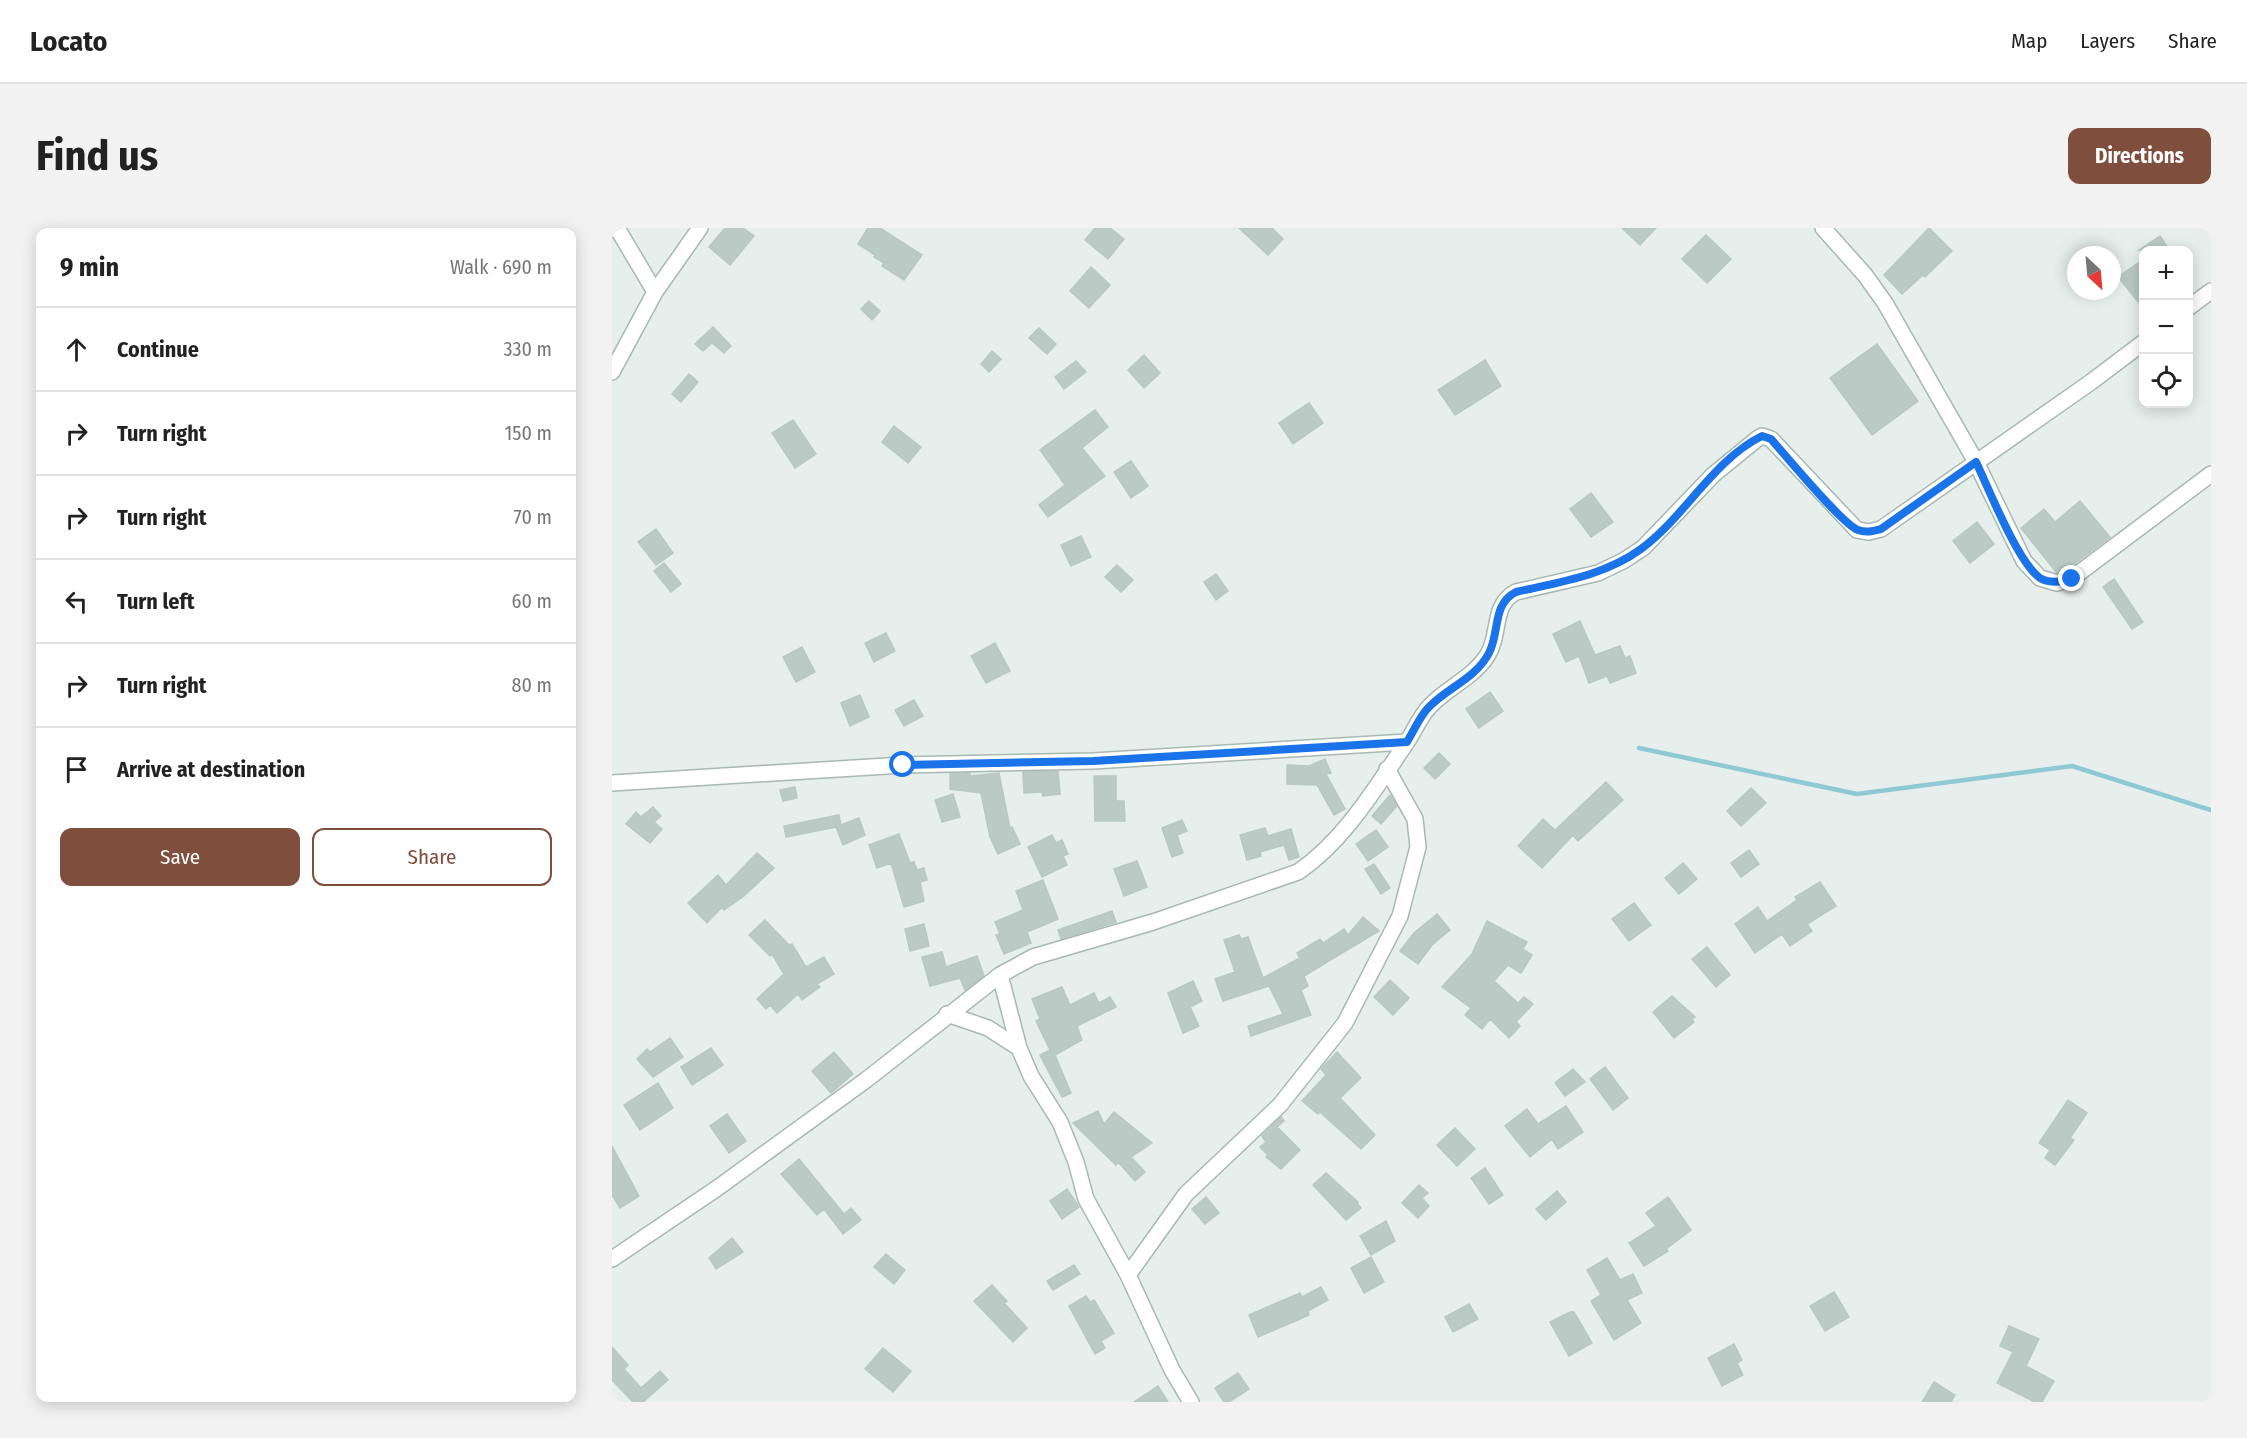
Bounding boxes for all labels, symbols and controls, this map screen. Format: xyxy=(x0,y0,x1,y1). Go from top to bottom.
text: Locato xyxy=(30,25,108,58)
text: Map xyxy=(2011,28,2047,54)
text: Layers xyxy=(2080,28,2135,54)
text: Share xyxy=(2168,28,2217,54)
button: Directions xyxy=(2068,128,2211,184)
text: Find us xyxy=(36,131,158,181)
north arrow xyxy=(2067,246,2121,300)
map controls xyxy=(2139,246,2193,408)
button: + xyxy=(2139,246,2193,300)
text: 9 min xyxy=(60,252,119,283)
text: Walk · 690 m xyxy=(450,255,552,279)
button: − xyxy=(2139,300,2193,354)
icon: ahead xyxy=(60,333,93,366)
text: Continue xyxy=(117,336,199,363)
text: 330 m xyxy=(503,337,552,361)
button: locate xyxy=(2139,354,2193,408)
icon: right xyxy=(60,417,93,450)
text: Turn right xyxy=(117,420,206,447)
text: 150 m xyxy=(505,421,552,445)
icon: right xyxy=(60,501,93,534)
text: Turn right xyxy=(117,504,206,531)
text: 70 m xyxy=(514,505,552,529)
route end xyxy=(2058,565,2084,591)
icon: left xyxy=(60,585,93,618)
text: Turn left xyxy=(117,588,195,615)
text: 60 m xyxy=(512,589,552,613)
icon: right xyxy=(60,669,93,702)
text: Turn right xyxy=(117,672,206,699)
text: 80 m xyxy=(512,673,552,697)
route start xyxy=(889,751,915,777)
icon: arrive xyxy=(60,753,93,786)
text: Arrive at destination xyxy=(117,756,305,783)
button: Save xyxy=(60,828,300,886)
button: Share xyxy=(312,828,552,886)

